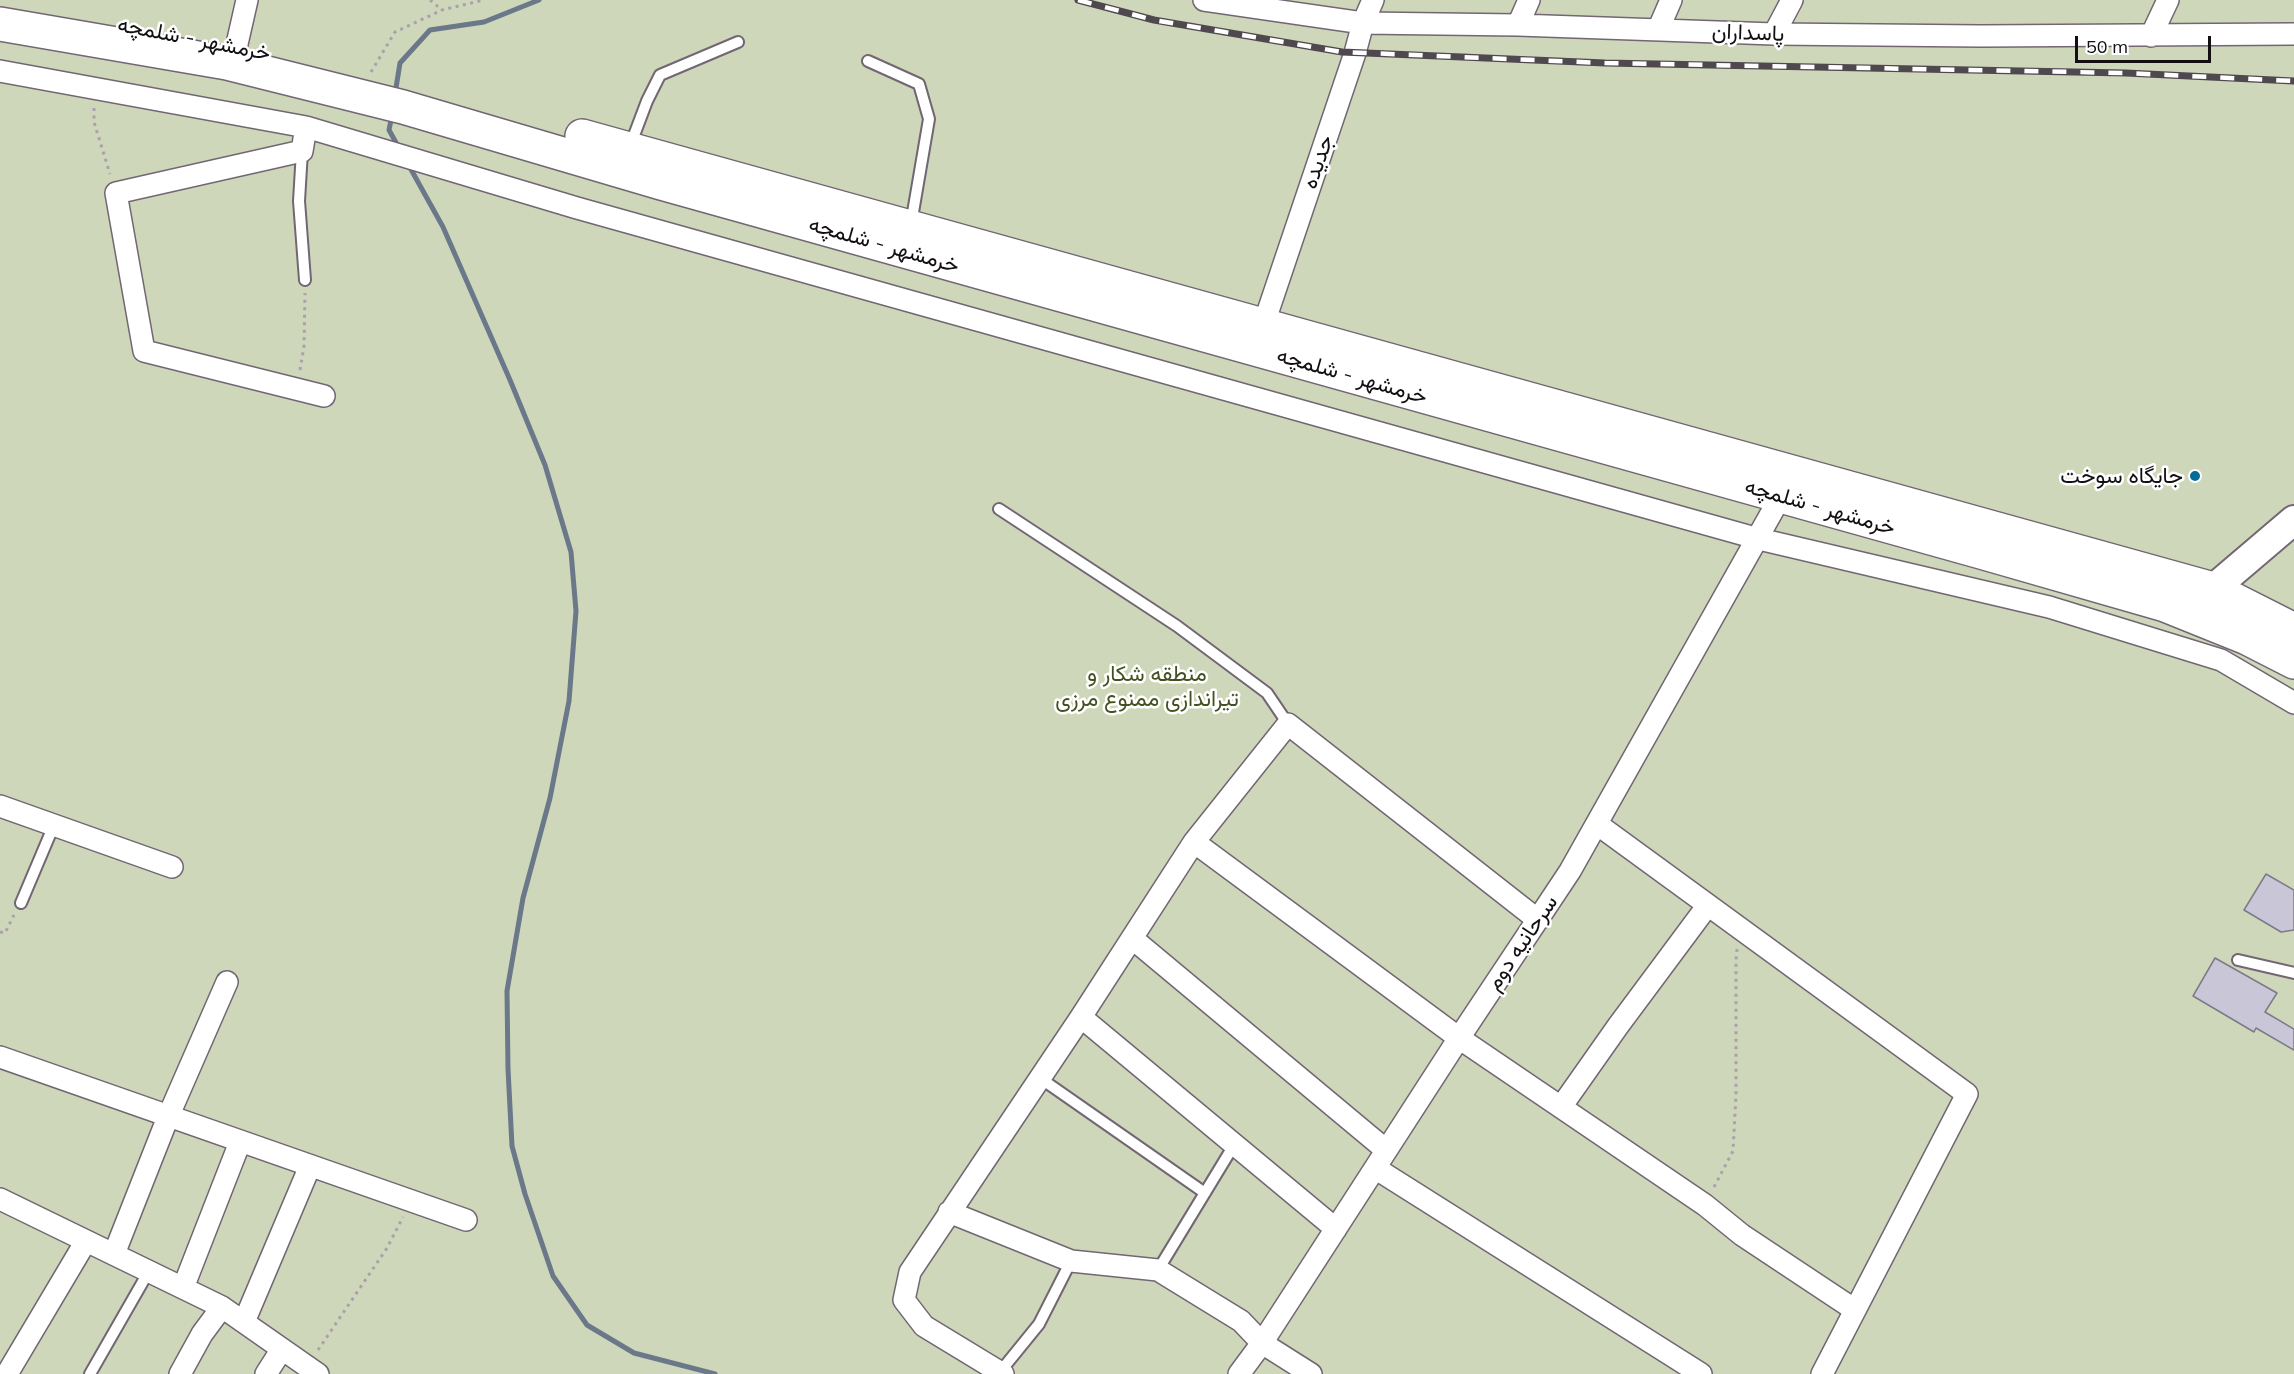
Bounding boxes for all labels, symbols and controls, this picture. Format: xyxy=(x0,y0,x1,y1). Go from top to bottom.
street label: خرمشهر - شلمچه xyxy=(115,11,273,67)
street label: پاسداران xyxy=(1711,19,1785,47)
scale bar xyxy=(2078,24,2214,62)
text: 50 m xyxy=(2086,35,2128,58)
street label: جدیده xyxy=(1297,132,1339,192)
street label: خرمشهر - شلمچه xyxy=(806,211,962,279)
street label: خرمشهر - شلمچه xyxy=(1274,342,1430,410)
place label: جایگاه سوخت xyxy=(2060,463,2183,489)
marker: جایگاه سوخت xyxy=(2188,469,2202,483)
street label: خرمشهر - شلمچه xyxy=(1742,473,1898,541)
park label: منطقه شکار و تیراندازی ممنوع مرزی xyxy=(1055,661,1239,712)
street label: سرحانیه دوم xyxy=(1480,890,1564,996)

